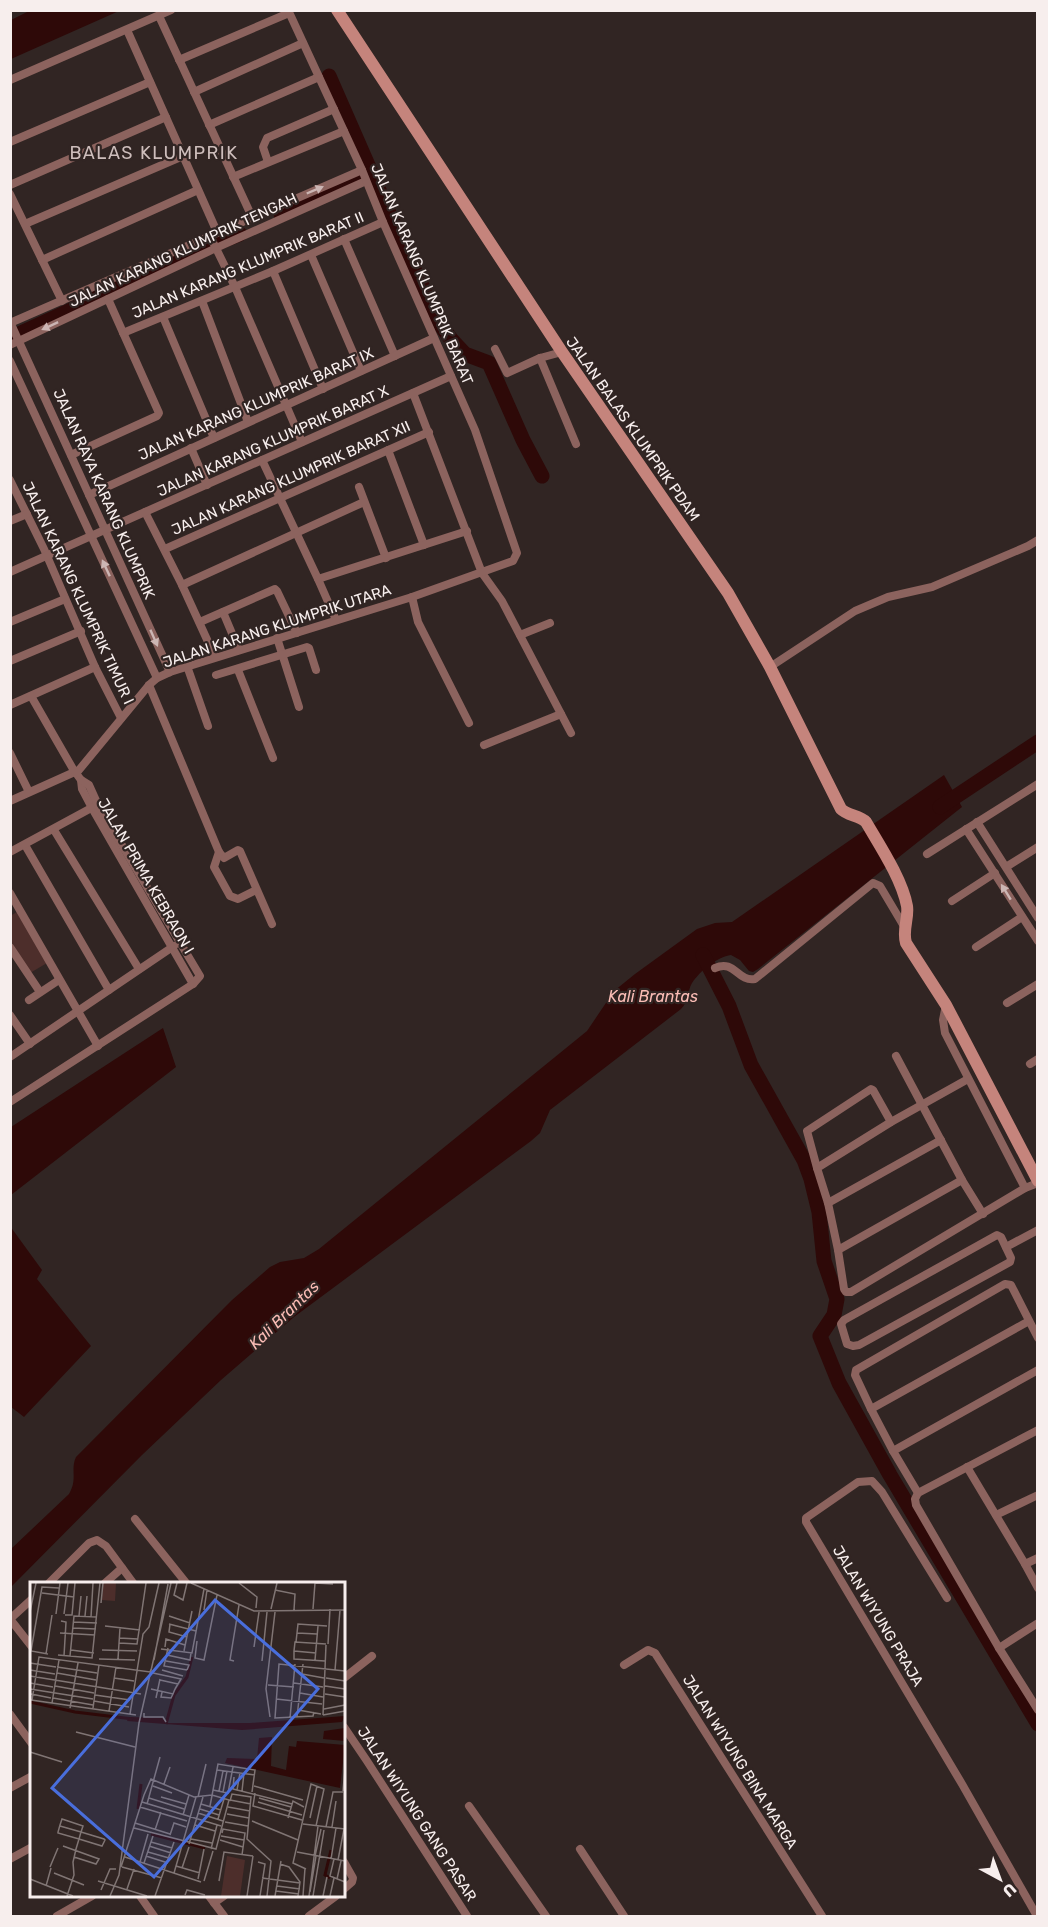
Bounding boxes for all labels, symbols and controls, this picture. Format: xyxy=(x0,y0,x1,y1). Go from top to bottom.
district label: BALAS KLUMPRIK xyxy=(69,142,239,164)
street label: JALAN KARANG KLUMPRIK BARAT xyxy=(367,161,477,387)
one-way arrow xyxy=(306,185,324,194)
street label: JALAN KARANG KLUMPRIK TENGAH xyxy=(66,189,300,311)
street label: JALAN KARANG KLUMPRIK BARAT II xyxy=(129,208,367,322)
one-way arrow xyxy=(42,322,59,331)
street label: JALAN BALAS KLUMPRIK PDAM xyxy=(562,333,704,525)
street label: JALAN KARANG KLUMPRIK BARAT IX xyxy=(136,344,377,464)
street label: JALAN KARANG KLUMPRIK BARAT X xyxy=(155,382,392,500)
street label: JALAN RAYA KARANG KLUMPRIK xyxy=(49,386,159,602)
street label: JALAN KARANG KLUMPRIK BARAT XII xyxy=(169,417,413,539)
street label: JALAN KARANG KLUMPRIK TIMUR I xyxy=(18,479,138,707)
one-way arrow xyxy=(101,559,111,577)
street label: JALAN KARANG KLUMPRIK UTARA xyxy=(161,581,393,671)
one-way arrow xyxy=(150,629,159,646)
street label: JALAN PRIMA KEBRAON I xyxy=(94,795,198,957)
one-way arrow xyxy=(1001,883,1012,900)
water label: Kali Brantas xyxy=(608,987,698,1006)
water label: Kali Brantas xyxy=(245,1277,323,1353)
street label: JALAN WIYUNG PRAJA xyxy=(829,1542,927,1690)
inset map xyxy=(30,1582,345,1897)
street label: JALAN WIYUNG BINA MARGA xyxy=(679,1672,801,1852)
street label: JALAN WIYUNG GANG PASAR xyxy=(354,1723,480,1905)
north arrow xyxy=(970,1849,1030,1909)
text: U xyxy=(999,1879,1020,1901)

